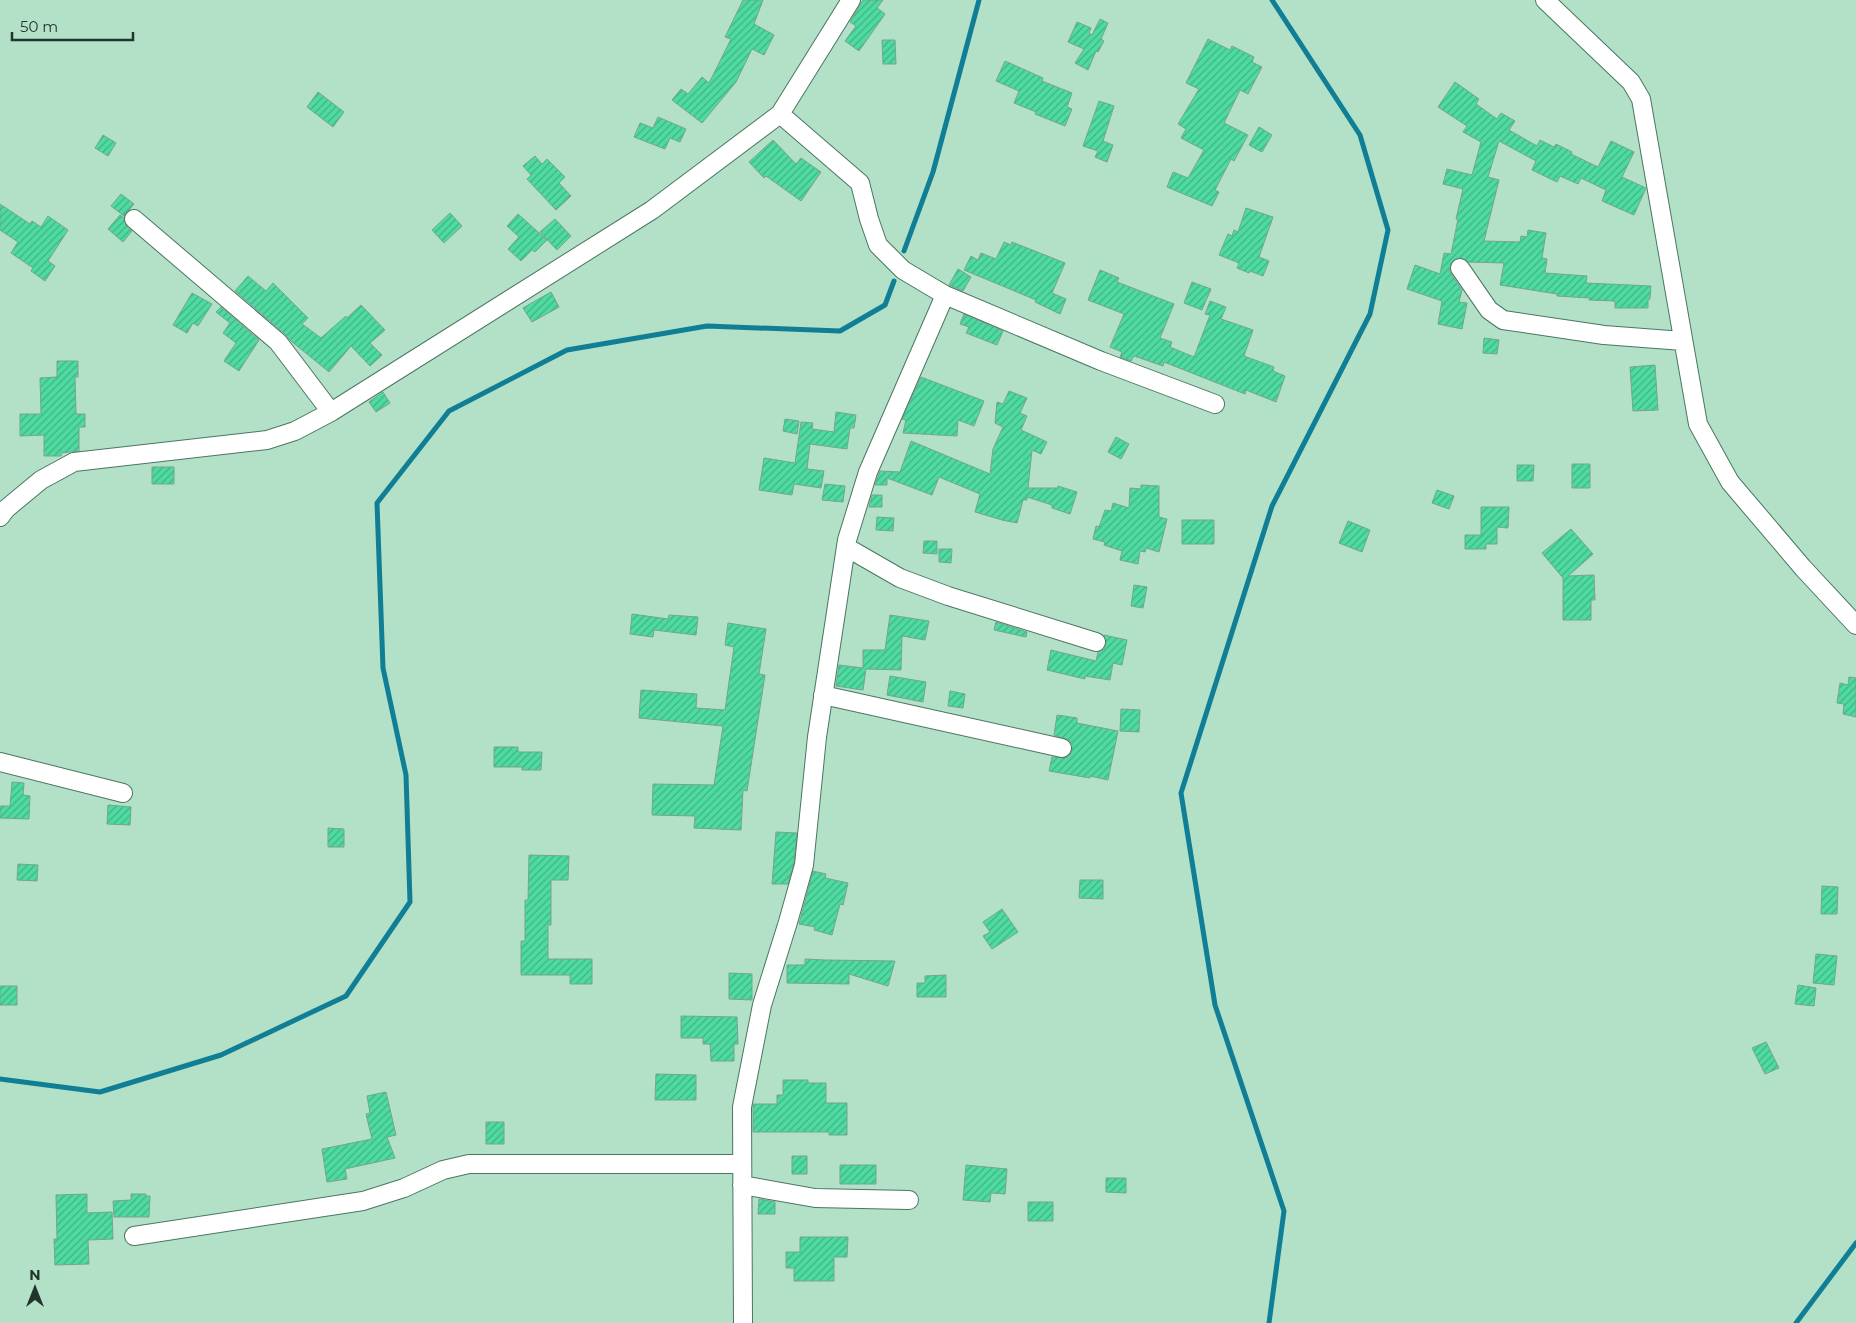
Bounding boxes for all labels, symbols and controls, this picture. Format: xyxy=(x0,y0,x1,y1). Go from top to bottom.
scale bar xyxy=(12,10,134,42)
text: 50 m xyxy=(20,17,58,36)
north arrow xyxy=(10,1263,60,1313)
text: N xyxy=(29,1266,41,1284)

